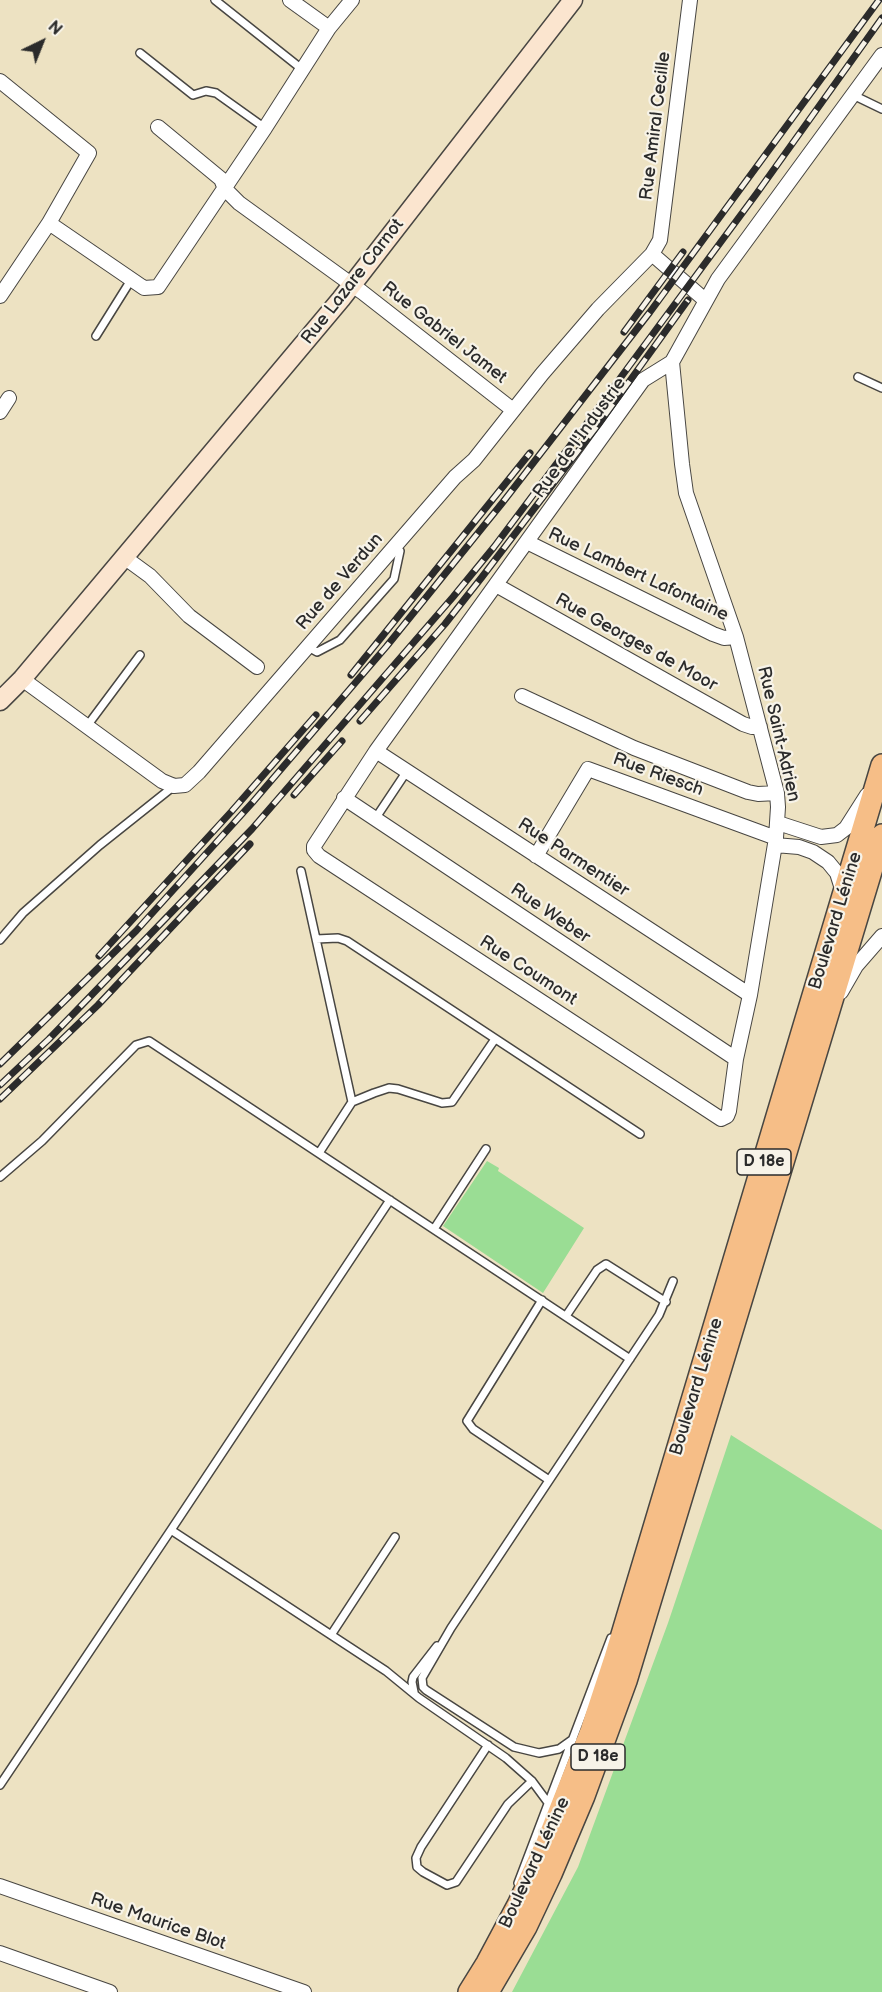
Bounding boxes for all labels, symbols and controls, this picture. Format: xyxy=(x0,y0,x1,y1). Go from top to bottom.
north arrow xyxy=(12,12,72,72)
text: N xyxy=(44,17,65,40)
street label: Rue Amiral Cecille xyxy=(636,50,676,202)
street label: Rue Lazare Carnot xyxy=(297,215,409,349)
street label: Rue Gabriel Jamet xyxy=(377,277,511,389)
street label: Rue de l'Industrie xyxy=(529,373,631,503)
street label: Rue Lambert Lafontaine xyxy=(544,524,732,626)
street label: Rue de Verdun xyxy=(292,529,388,635)
street label: Rue Georges de Moor xyxy=(551,589,721,697)
street label: Rue Saint-Adrien xyxy=(752,664,804,804)
street label: Rue Riesch xyxy=(610,749,706,801)
street label: Rue Parmentier xyxy=(513,814,633,902)
street label: Boulevard Lénine xyxy=(805,850,867,992)
street label: Rue Weber xyxy=(506,879,594,949)
street label: Rue Coumont xyxy=(475,931,581,1011)
road number: D 18e xyxy=(737,1149,791,1175)
street label: Boulevard Lénine xyxy=(666,1316,728,1458)
road number: D 18e xyxy=(571,1744,625,1770)
street label: Boulevard Lénine xyxy=(495,1794,575,1932)
street label: Rue Maurice Blot xyxy=(88,1889,228,1955)

